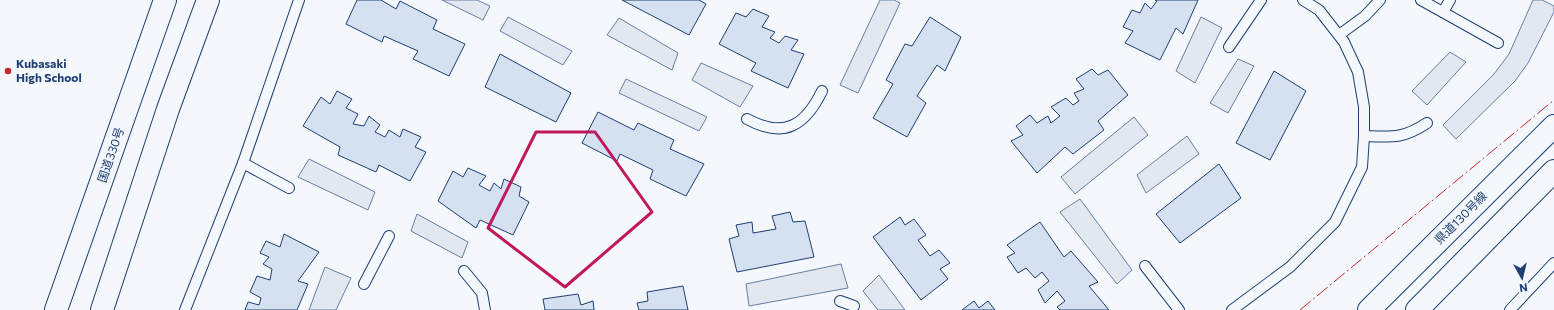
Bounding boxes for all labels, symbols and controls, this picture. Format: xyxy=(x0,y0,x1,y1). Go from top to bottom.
place label: Kubasaki High School xyxy=(16,56,82,84)
marker: Kubasaki High School xyxy=(3,66,13,76)
street label: 国道330号 xyxy=(94,125,126,184)
street label: 県道130号線 xyxy=(1431,188,1489,246)
north arrow xyxy=(1502,258,1542,298)
text: N xyxy=(1518,281,1528,295)

